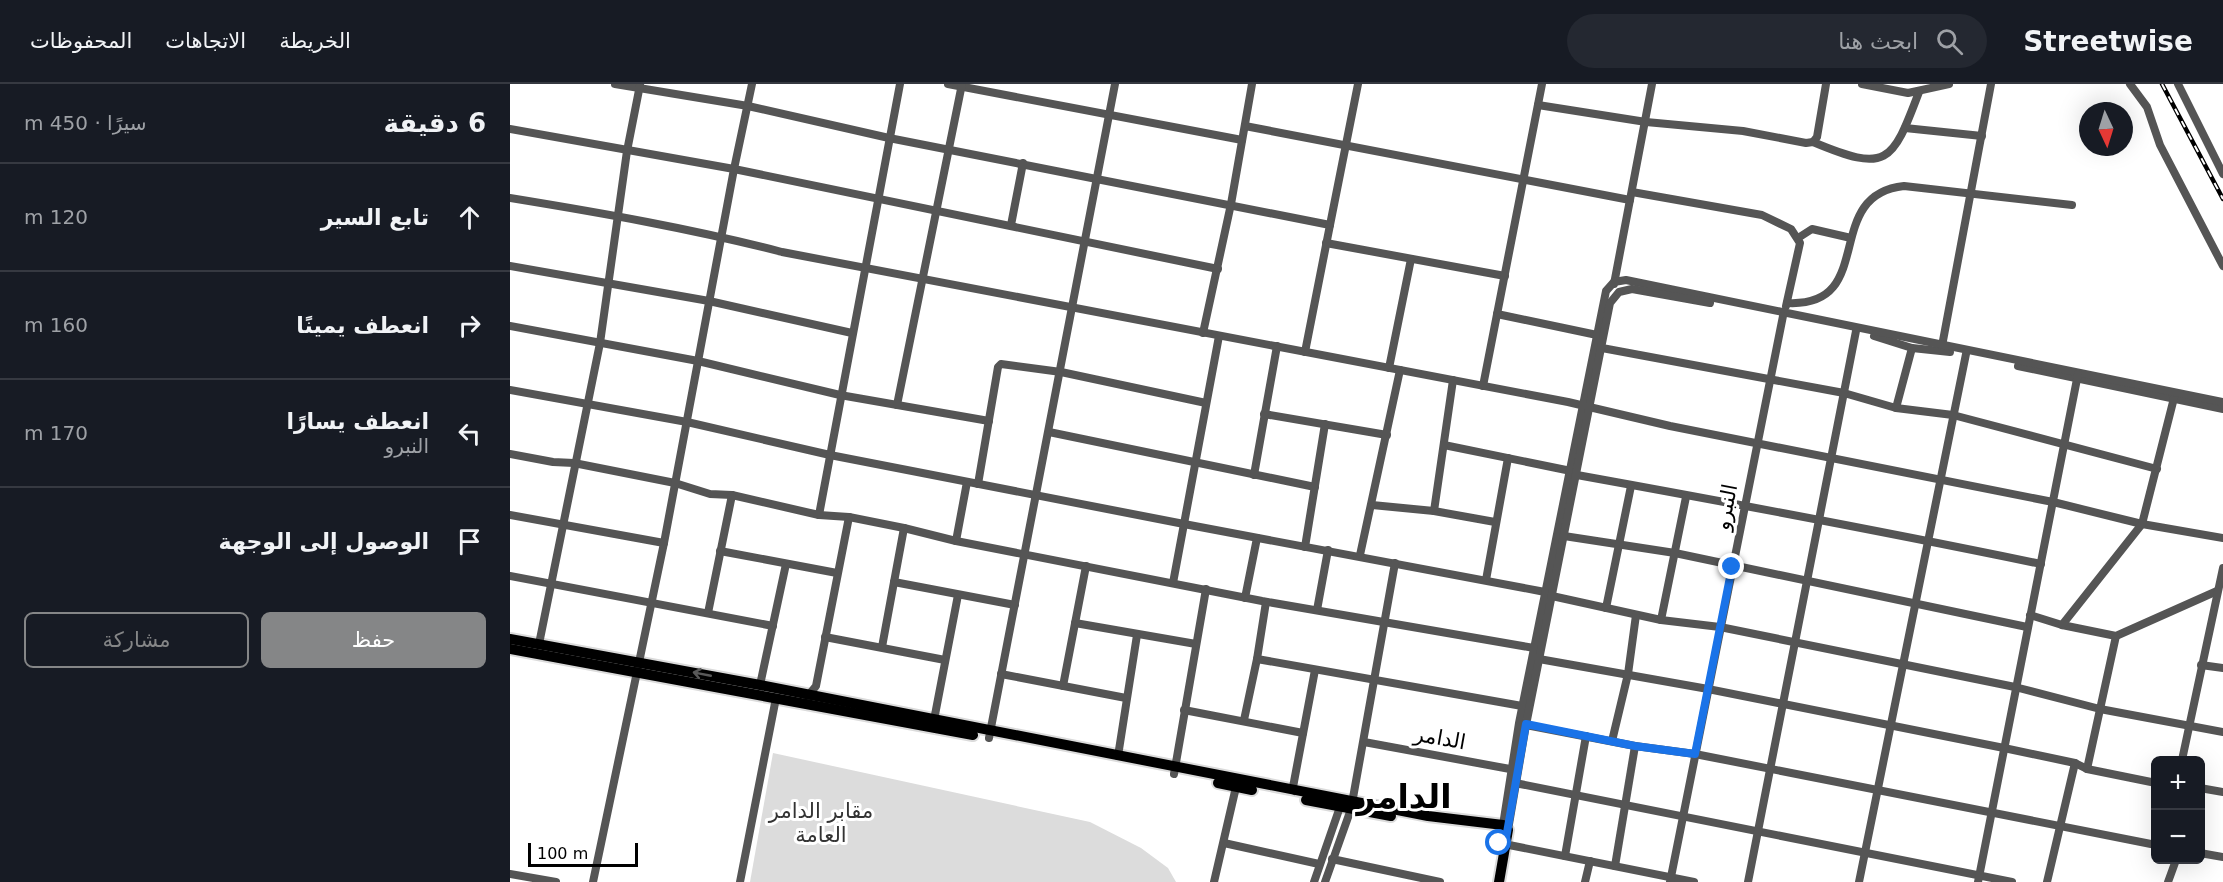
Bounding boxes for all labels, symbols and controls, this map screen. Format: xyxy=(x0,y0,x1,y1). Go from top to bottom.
search box xyxy=(1567,14,1987,68)
icon: search xyxy=(1933,25,1966,58)
text: Streetwise xyxy=(2023,25,2193,58)
text: المحفوظات xyxy=(30,29,132,53)
text: الاتجاهات xyxy=(165,29,246,53)
text: الخريطة xyxy=(279,29,351,53)
text: ابحث هنا xyxy=(1838,29,1918,54)
north arrow xyxy=(2079,102,2133,156)
text: 6 دقيقة xyxy=(383,108,486,138)
text: سيرًا · 450 m xyxy=(24,111,147,135)
icon: ahead xyxy=(453,201,486,234)
text: 120 m xyxy=(24,205,88,229)
text: تابع السير xyxy=(321,205,429,230)
icon: right xyxy=(453,309,486,342)
text: 160 m xyxy=(24,313,88,337)
text: انعطف يمينًا xyxy=(296,313,429,338)
text: انعطف يسارًا xyxy=(286,409,429,434)
icon: left xyxy=(453,417,486,450)
text: 170 m xyxy=(24,421,88,445)
text: النبرو xyxy=(385,434,429,458)
street label: النبرو xyxy=(1710,482,1742,533)
icon: arrive xyxy=(453,525,486,558)
text: الوصول إلى الوجهة xyxy=(219,529,429,554)
route end xyxy=(1718,553,1744,579)
button: مشاركة xyxy=(24,612,249,668)
button: حفظ xyxy=(261,612,486,668)
one-way arrow xyxy=(693,668,713,679)
street label: الدامر xyxy=(1411,721,1468,754)
map controls xyxy=(2151,756,2205,864)
button: + xyxy=(2151,756,2205,810)
district label: الدامر xyxy=(1354,777,1452,817)
park label: مقابر الدامر العامة xyxy=(768,799,873,847)
button: − xyxy=(2151,810,2205,864)
route start xyxy=(1485,829,1511,855)
scale bar xyxy=(528,840,638,868)
text: 100 m xyxy=(537,844,588,863)

